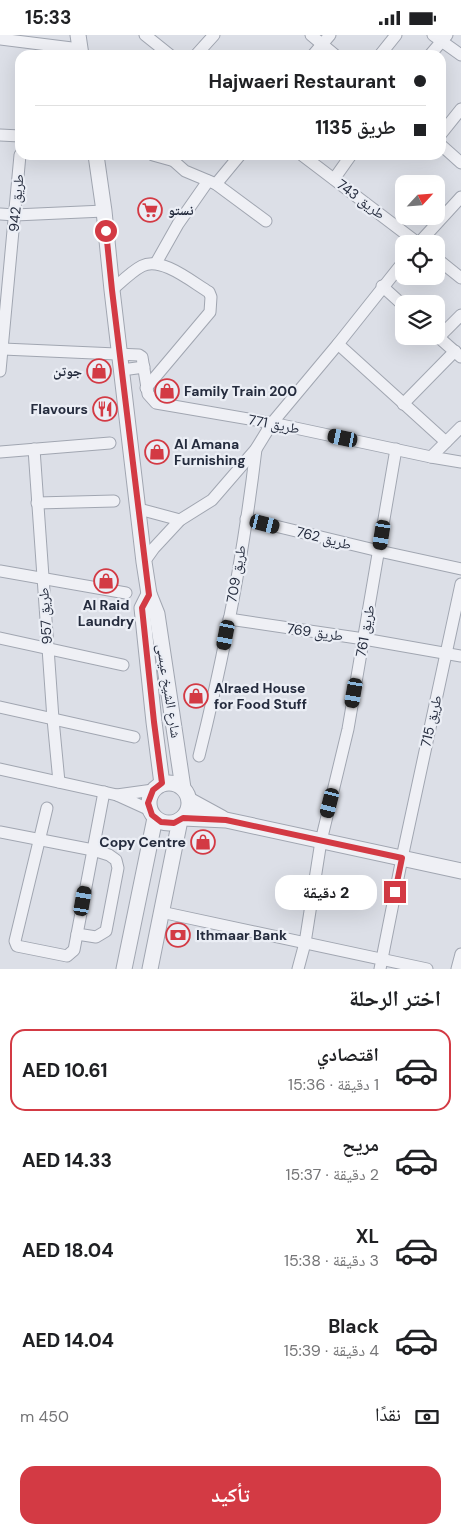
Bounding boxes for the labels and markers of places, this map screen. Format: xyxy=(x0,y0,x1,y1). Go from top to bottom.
supermarket icon: نستو xyxy=(137,197,163,223)
place label: نستو xyxy=(168,201,194,219)
shop icon: جوتن xyxy=(86,358,112,384)
place label: جوتن xyxy=(53,362,82,380)
shop icon: Family Train 200 xyxy=(154,378,180,404)
place label: Family Train 200 xyxy=(184,382,297,400)
restaurant icon: Flavours xyxy=(92,396,118,422)
place label: Flavours xyxy=(31,400,88,418)
place label: Al Amana Furnishing xyxy=(174,435,246,469)
shop icon: Al Amana Furnishing xyxy=(144,439,170,465)
shop icon: Al Raid Laundry xyxy=(93,568,119,594)
place label: Al Raid Laundry xyxy=(78,596,135,630)
place label: Alraed House for Food Stuff xyxy=(214,679,307,713)
shop icon: Alraed House for Food Stuff xyxy=(183,683,209,709)
shop icon: Copy Centre xyxy=(190,829,216,855)
place label: Copy Centre xyxy=(99,833,186,851)
bank icon: Ithmaar Bank xyxy=(165,922,191,948)
place label: Ithmaar Bank xyxy=(196,926,287,944)

